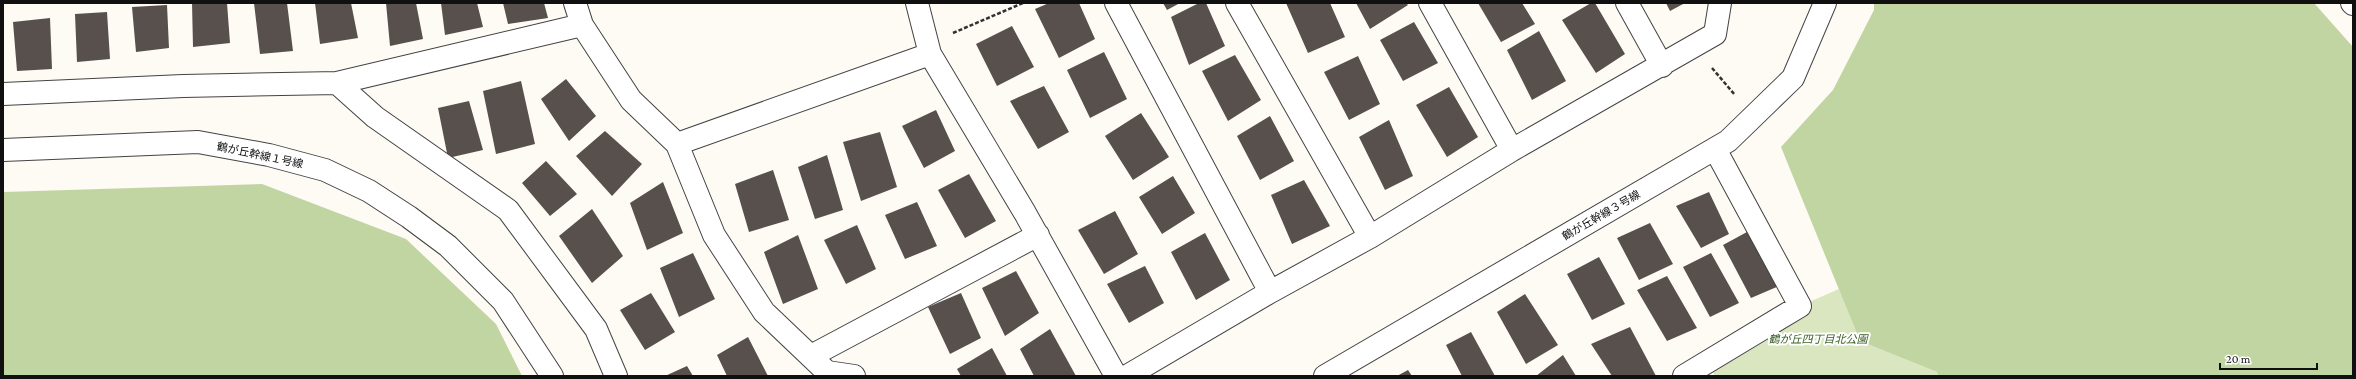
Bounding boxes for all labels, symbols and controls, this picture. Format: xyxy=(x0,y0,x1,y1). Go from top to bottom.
street label: 鶴が丘幹線１号線 xyxy=(216,140,304,170)
street label: 鶴が丘幹線３号線 xyxy=(1560,188,1642,242)
park label: 鶴が丘四丁目北公園 xyxy=(1769,333,1869,345)
scale bar xyxy=(2220,345,2317,371)
text: 20 m xyxy=(2226,352,2251,366)

